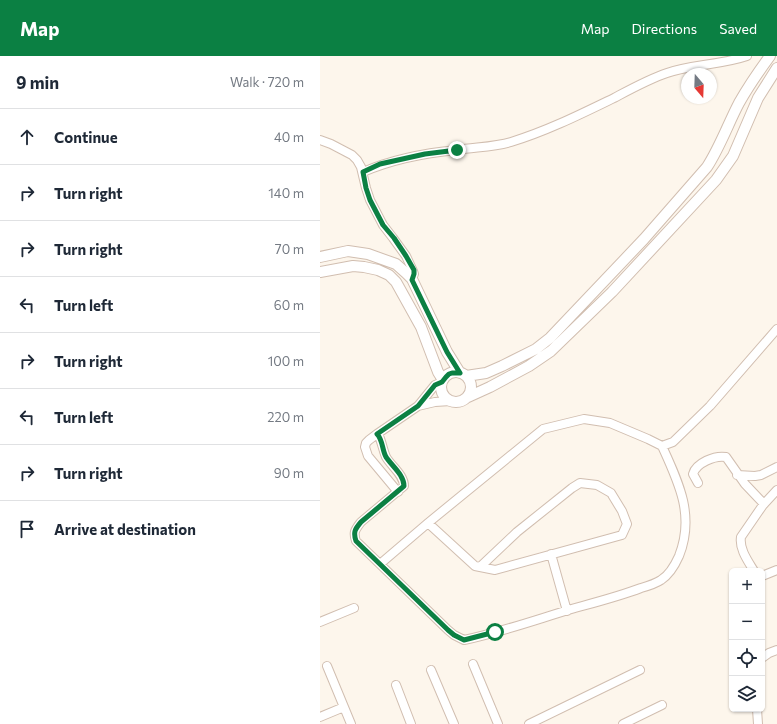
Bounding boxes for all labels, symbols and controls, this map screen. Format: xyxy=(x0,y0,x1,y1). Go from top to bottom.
text: Map xyxy=(20,17,59,40)
text: Map xyxy=(581,20,610,37)
text: Directions xyxy=(632,20,697,37)
text: Saved xyxy=(719,20,757,37)
north arrow xyxy=(681,68,717,104)
text: 9 min xyxy=(16,72,59,93)
text: Walk · 720 m xyxy=(230,74,304,90)
icon: ahead xyxy=(16,126,38,148)
text: Continue xyxy=(54,128,118,146)
text: 40 m xyxy=(274,129,304,145)
route end xyxy=(448,141,466,159)
icon: right xyxy=(16,182,38,204)
text: Turn right xyxy=(54,184,123,202)
text: 140 m xyxy=(268,185,304,201)
icon: right xyxy=(16,238,38,260)
text: Turn right xyxy=(54,240,123,258)
text: 70 m xyxy=(275,241,304,257)
icon: left xyxy=(16,294,38,316)
text: Turn left xyxy=(54,296,113,314)
text: 60 m xyxy=(274,297,304,313)
icon: right xyxy=(16,350,38,372)
text: Turn right xyxy=(54,352,123,370)
text: 100 m xyxy=(268,353,304,369)
icon: left xyxy=(16,406,38,428)
text: Turn left xyxy=(54,408,113,426)
text: 220 m xyxy=(267,409,304,425)
icon: right xyxy=(16,462,38,484)
text: Turn right xyxy=(54,464,123,482)
text: 90 m xyxy=(274,465,304,481)
icon: arrive xyxy=(16,518,38,540)
text: Arrive at destination xyxy=(54,520,196,538)
map controls xyxy=(729,568,765,712)
button: + xyxy=(729,568,765,604)
button: − xyxy=(729,604,765,640)
route start xyxy=(486,623,504,641)
button: locate xyxy=(729,640,765,676)
button: layers xyxy=(729,676,765,712)

